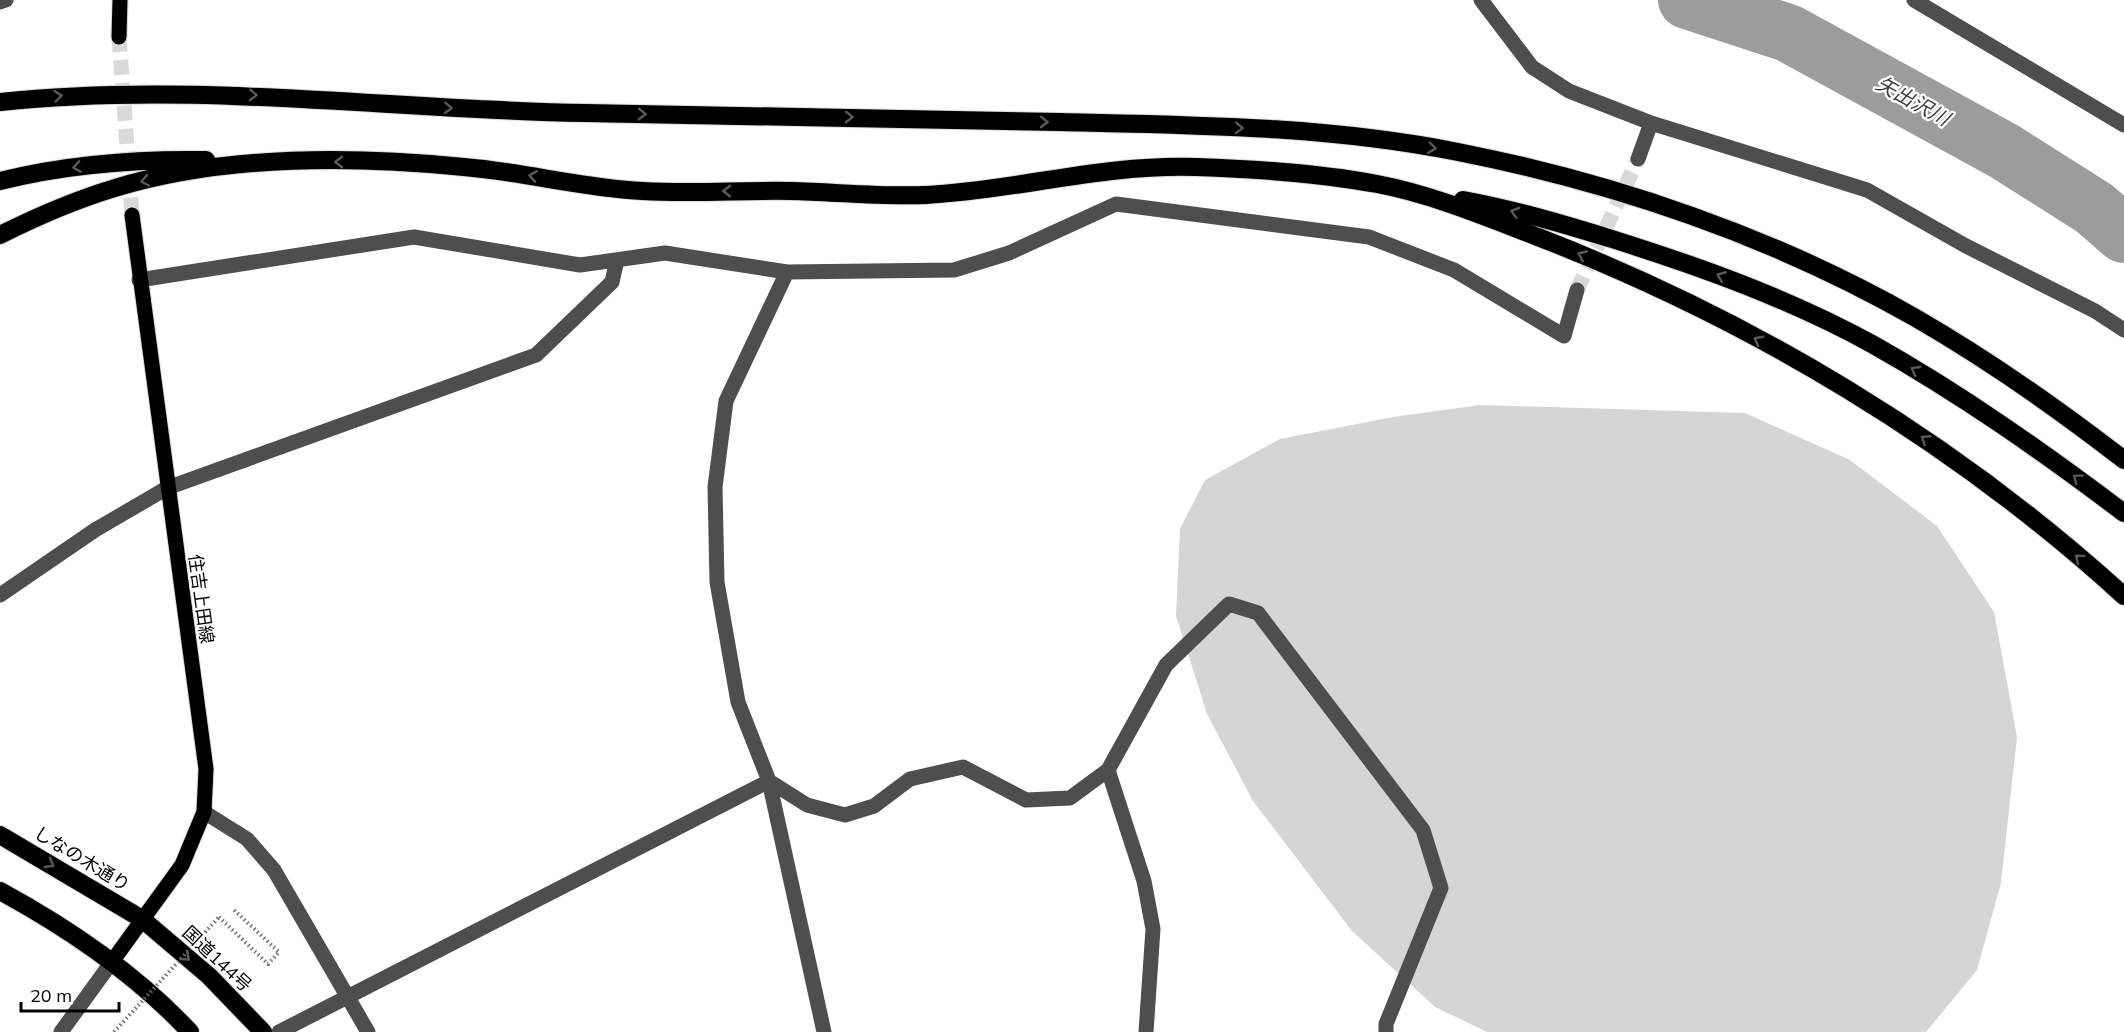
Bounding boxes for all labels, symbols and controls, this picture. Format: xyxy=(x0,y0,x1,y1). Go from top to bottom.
water label: 矢出沢川 xyxy=(1872,70,1956,132)
one-way arrow xyxy=(249,89,258,102)
one-way arrow xyxy=(54,90,63,103)
one-way arrow xyxy=(443,101,452,114)
one-way arrow xyxy=(638,108,647,120)
one-way arrow xyxy=(844,111,853,124)
one-way arrow xyxy=(1039,116,1048,128)
one-way arrow xyxy=(1234,122,1243,134)
one-way arrow xyxy=(1428,142,1437,154)
one-way arrow xyxy=(334,156,343,168)
one-way arrow xyxy=(73,160,82,172)
one-way arrow xyxy=(528,170,538,182)
one-way arrow xyxy=(141,173,151,186)
one-way arrow xyxy=(722,185,731,197)
one-way arrow xyxy=(1510,206,1520,219)
one-way arrow xyxy=(1577,250,1588,262)
one-way arrow xyxy=(1716,271,1727,283)
one-way arrow xyxy=(1753,336,1764,347)
one-way arrow xyxy=(1911,366,1921,377)
one-way arrow xyxy=(1921,435,1932,446)
one-way arrow xyxy=(2073,474,2084,485)
street label: 住吉上田線 xyxy=(184,553,219,645)
one-way arrow xyxy=(2075,554,2086,565)
street label: しなの木通り xyxy=(30,821,134,896)
one-way arrow xyxy=(44,857,54,869)
street label: 国道144号 xyxy=(178,921,257,997)
one-way arrow xyxy=(179,950,190,961)
scale bar xyxy=(21,975,118,1013)
text: 20 m xyxy=(30,984,72,1007)

